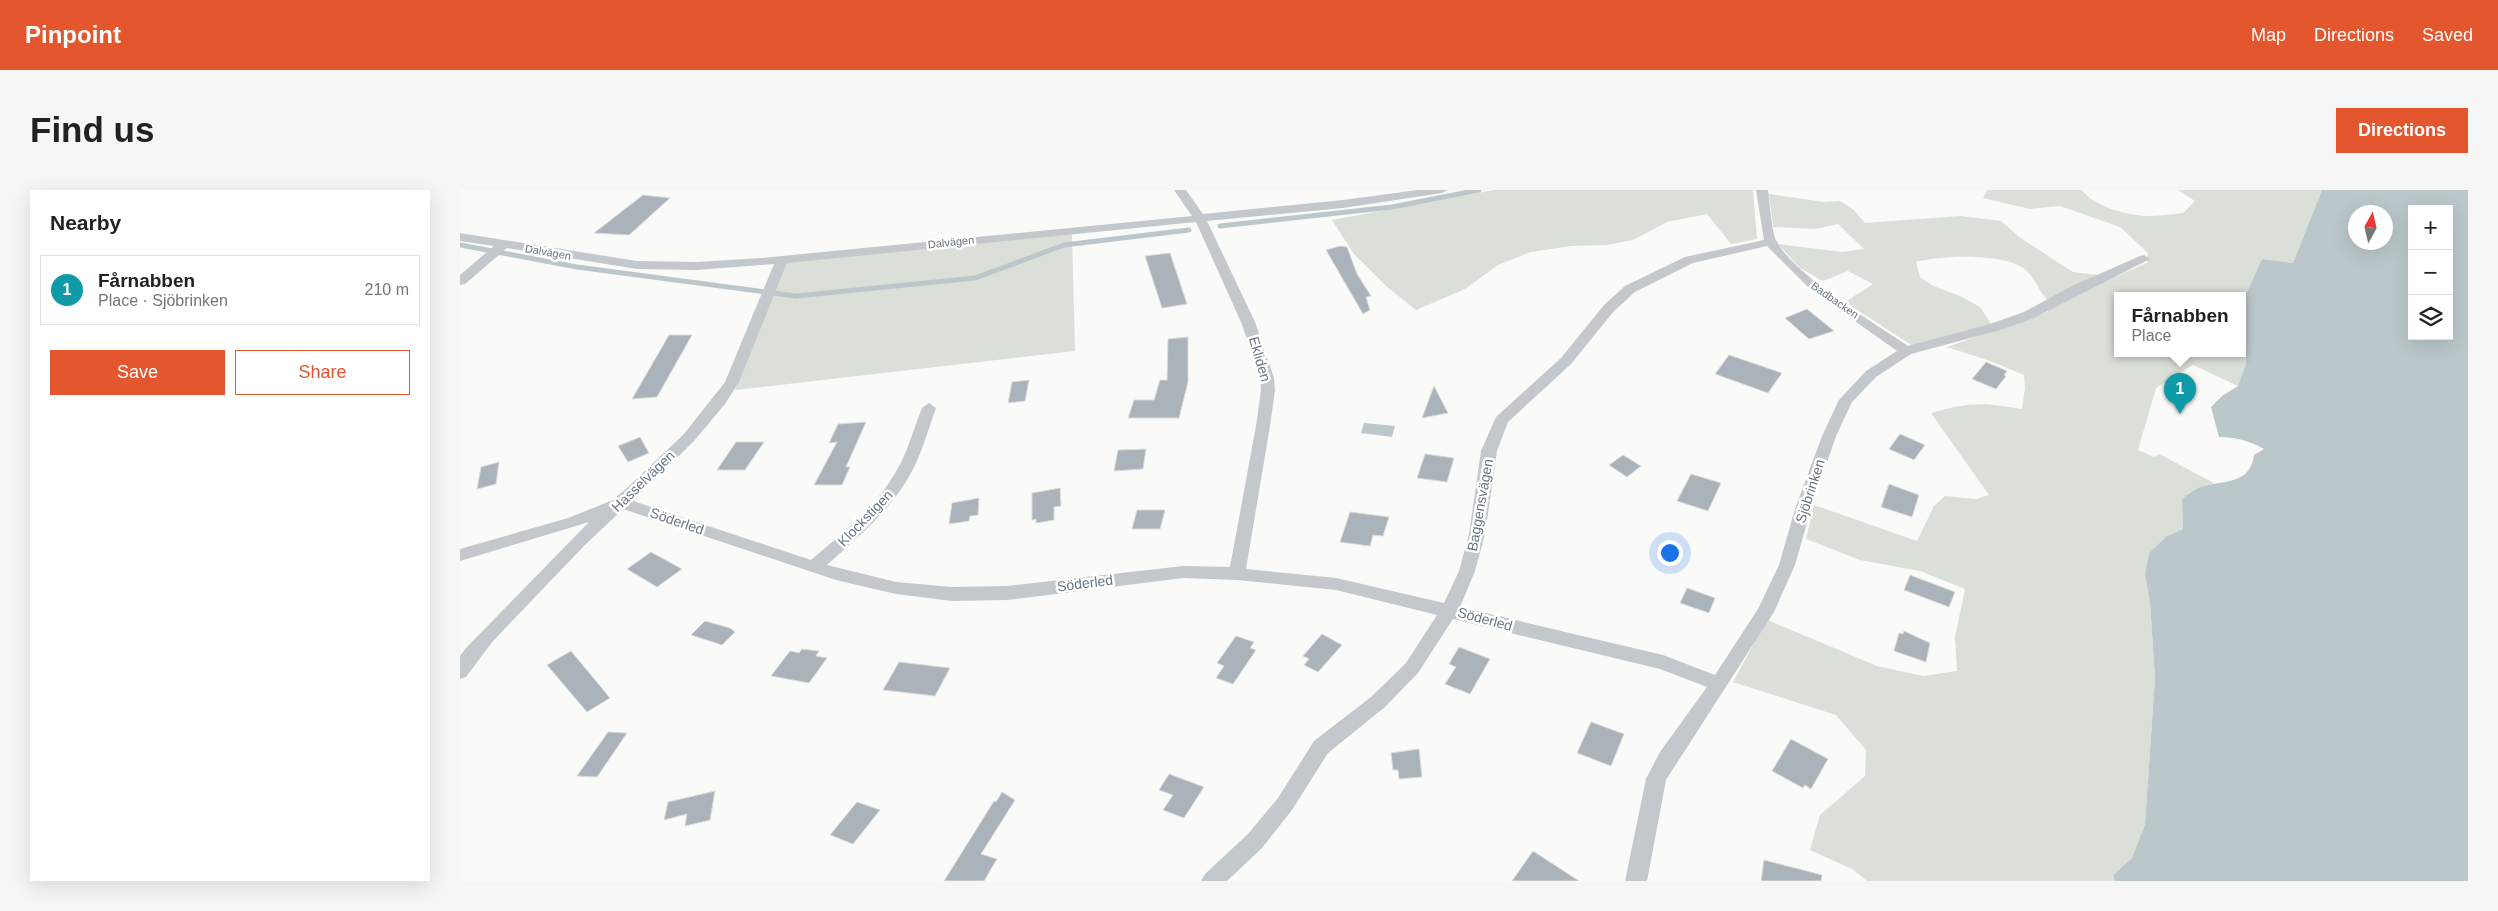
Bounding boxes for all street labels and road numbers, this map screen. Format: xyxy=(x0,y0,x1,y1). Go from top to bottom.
street label: Dalvägen xyxy=(927,234,975,250)
street label: Dalvägen xyxy=(524,242,572,262)
street label: Badbacken xyxy=(1809,279,1861,321)
street label: Ekliden xyxy=(1246,335,1274,383)
street label: Hasselvägen xyxy=(608,447,678,515)
street label: Sjöbrinken xyxy=(1792,457,1828,525)
street label: Baggensvägen xyxy=(1464,458,1496,552)
street label: Klockstigen xyxy=(834,487,896,549)
street label: Söderled xyxy=(648,504,706,538)
street label: Söderled xyxy=(1056,572,1114,594)
street label: Söderled xyxy=(1456,604,1514,634)

